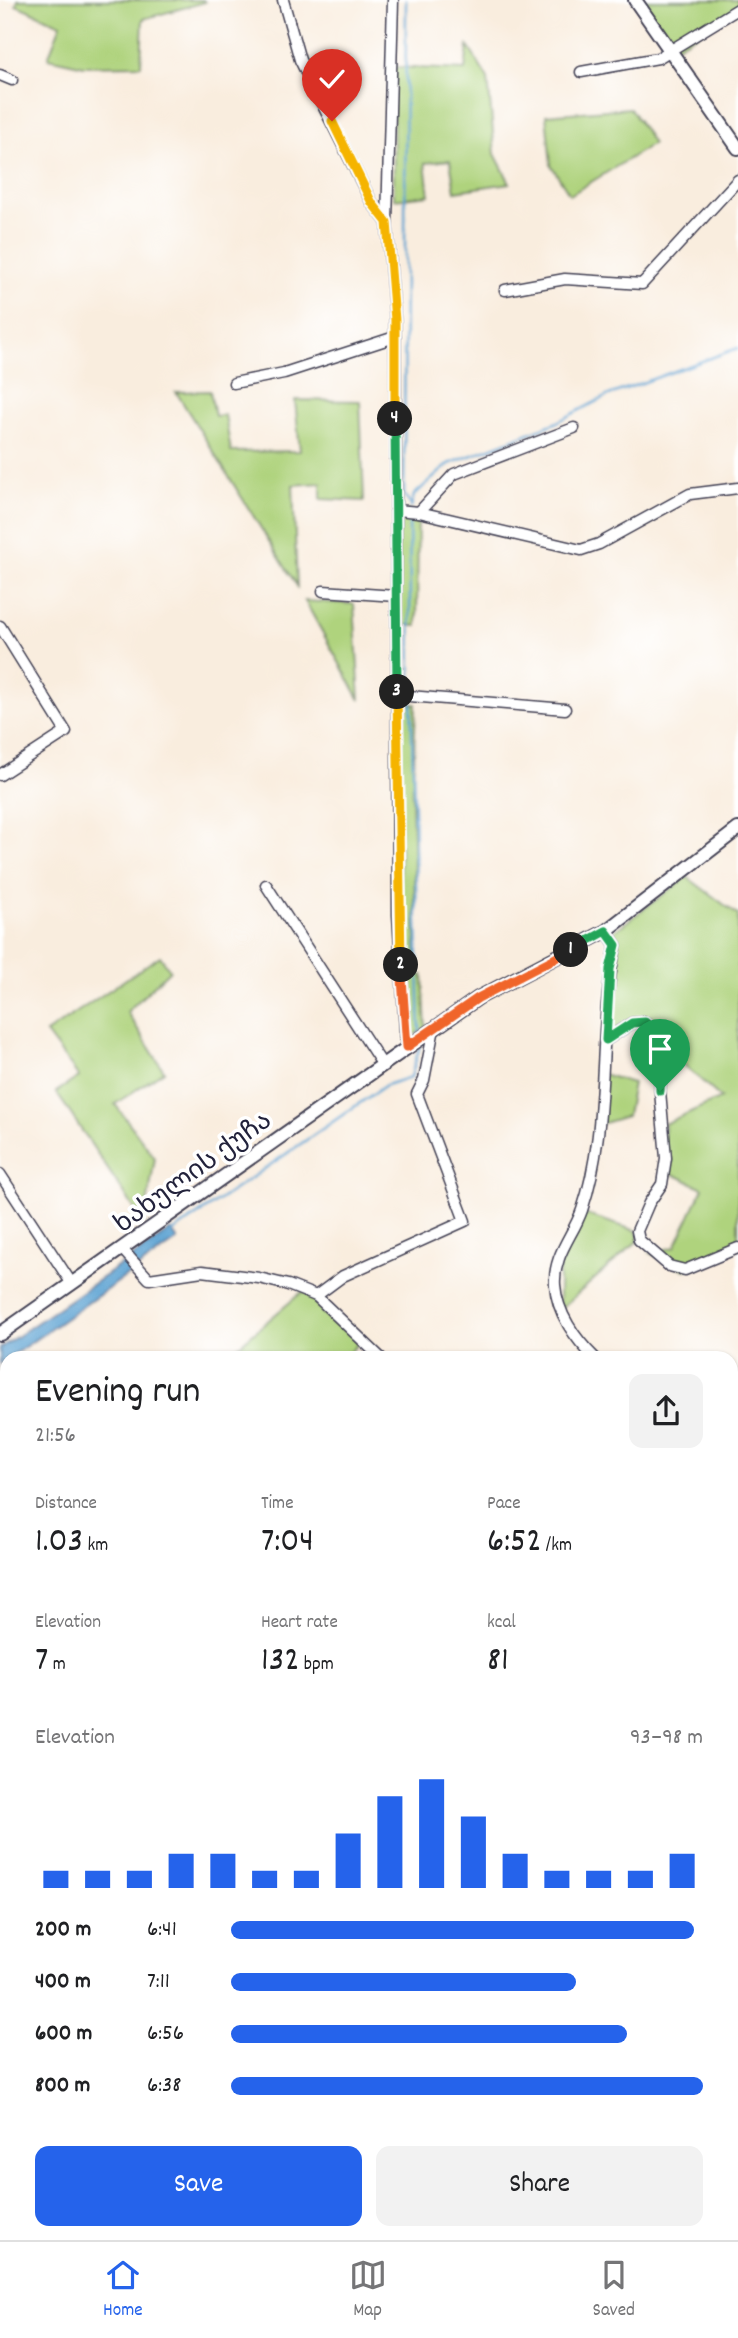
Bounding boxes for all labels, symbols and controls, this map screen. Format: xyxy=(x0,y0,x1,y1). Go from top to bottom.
pin xyxy=(302,49,362,121)
icon: check xyxy=(313,60,351,98)
pin: 4 xyxy=(378,402,412,436)
text: 4 xyxy=(391,405,398,432)
pin: 3 xyxy=(380,674,414,710)
text: 3 xyxy=(392,678,401,705)
pin: 1 xyxy=(554,932,588,968)
text: 1 xyxy=(568,936,573,963)
pin: 2 xyxy=(384,948,418,982)
text: 2 xyxy=(396,951,405,978)
pin xyxy=(630,1019,690,1091)
icon: arrive xyxy=(641,1030,679,1068)
street label: ხახულის ქუჩა xyxy=(108,1104,281,1244)
text: Evening run xyxy=(35,1366,200,1421)
button: share xyxy=(629,1374,703,1448)
text: 21:56 xyxy=(35,1420,76,1453)
text: Distance xyxy=(35,1491,97,1518)
text: Time xyxy=(261,1491,294,1518)
text: Pace xyxy=(487,1491,521,1518)
text: 1.03 xyxy=(35,1518,83,1568)
text: 7:04 xyxy=(261,1518,314,1568)
text: 6:52 xyxy=(487,1518,541,1568)
text: km xyxy=(83,1533,108,1560)
text: /km xyxy=(541,1533,572,1560)
text: Elevation xyxy=(35,1610,101,1637)
text: Heart rate xyxy=(261,1610,338,1637)
text: kcal xyxy=(487,1610,516,1637)
text: 7 xyxy=(35,1637,48,1687)
text: 132 xyxy=(261,1637,300,1687)
text: 81 xyxy=(487,1637,509,1687)
text: m xyxy=(48,1652,66,1679)
text: bpm xyxy=(300,1652,334,1679)
text: Elevation xyxy=(35,1722,115,1755)
text: 93–98 m xyxy=(630,1722,703,1755)
text: 200 m xyxy=(35,1914,91,1947)
text: 6:41 xyxy=(147,1914,177,1947)
text: 400 m xyxy=(35,1966,91,1999)
text: 7:11 xyxy=(147,1966,170,1999)
text: 600 m xyxy=(35,2018,92,2051)
text: 6:56 xyxy=(147,2018,184,2051)
text: 800 m xyxy=(35,2070,90,2103)
text: 6:38 xyxy=(147,2070,182,2103)
button: Save xyxy=(35,2146,362,2226)
button: Share xyxy=(376,2146,703,2226)
tab: Home xyxy=(103,2256,143,2325)
tab: Map xyxy=(349,2256,387,2325)
tab: Saved xyxy=(593,2256,635,2325)

